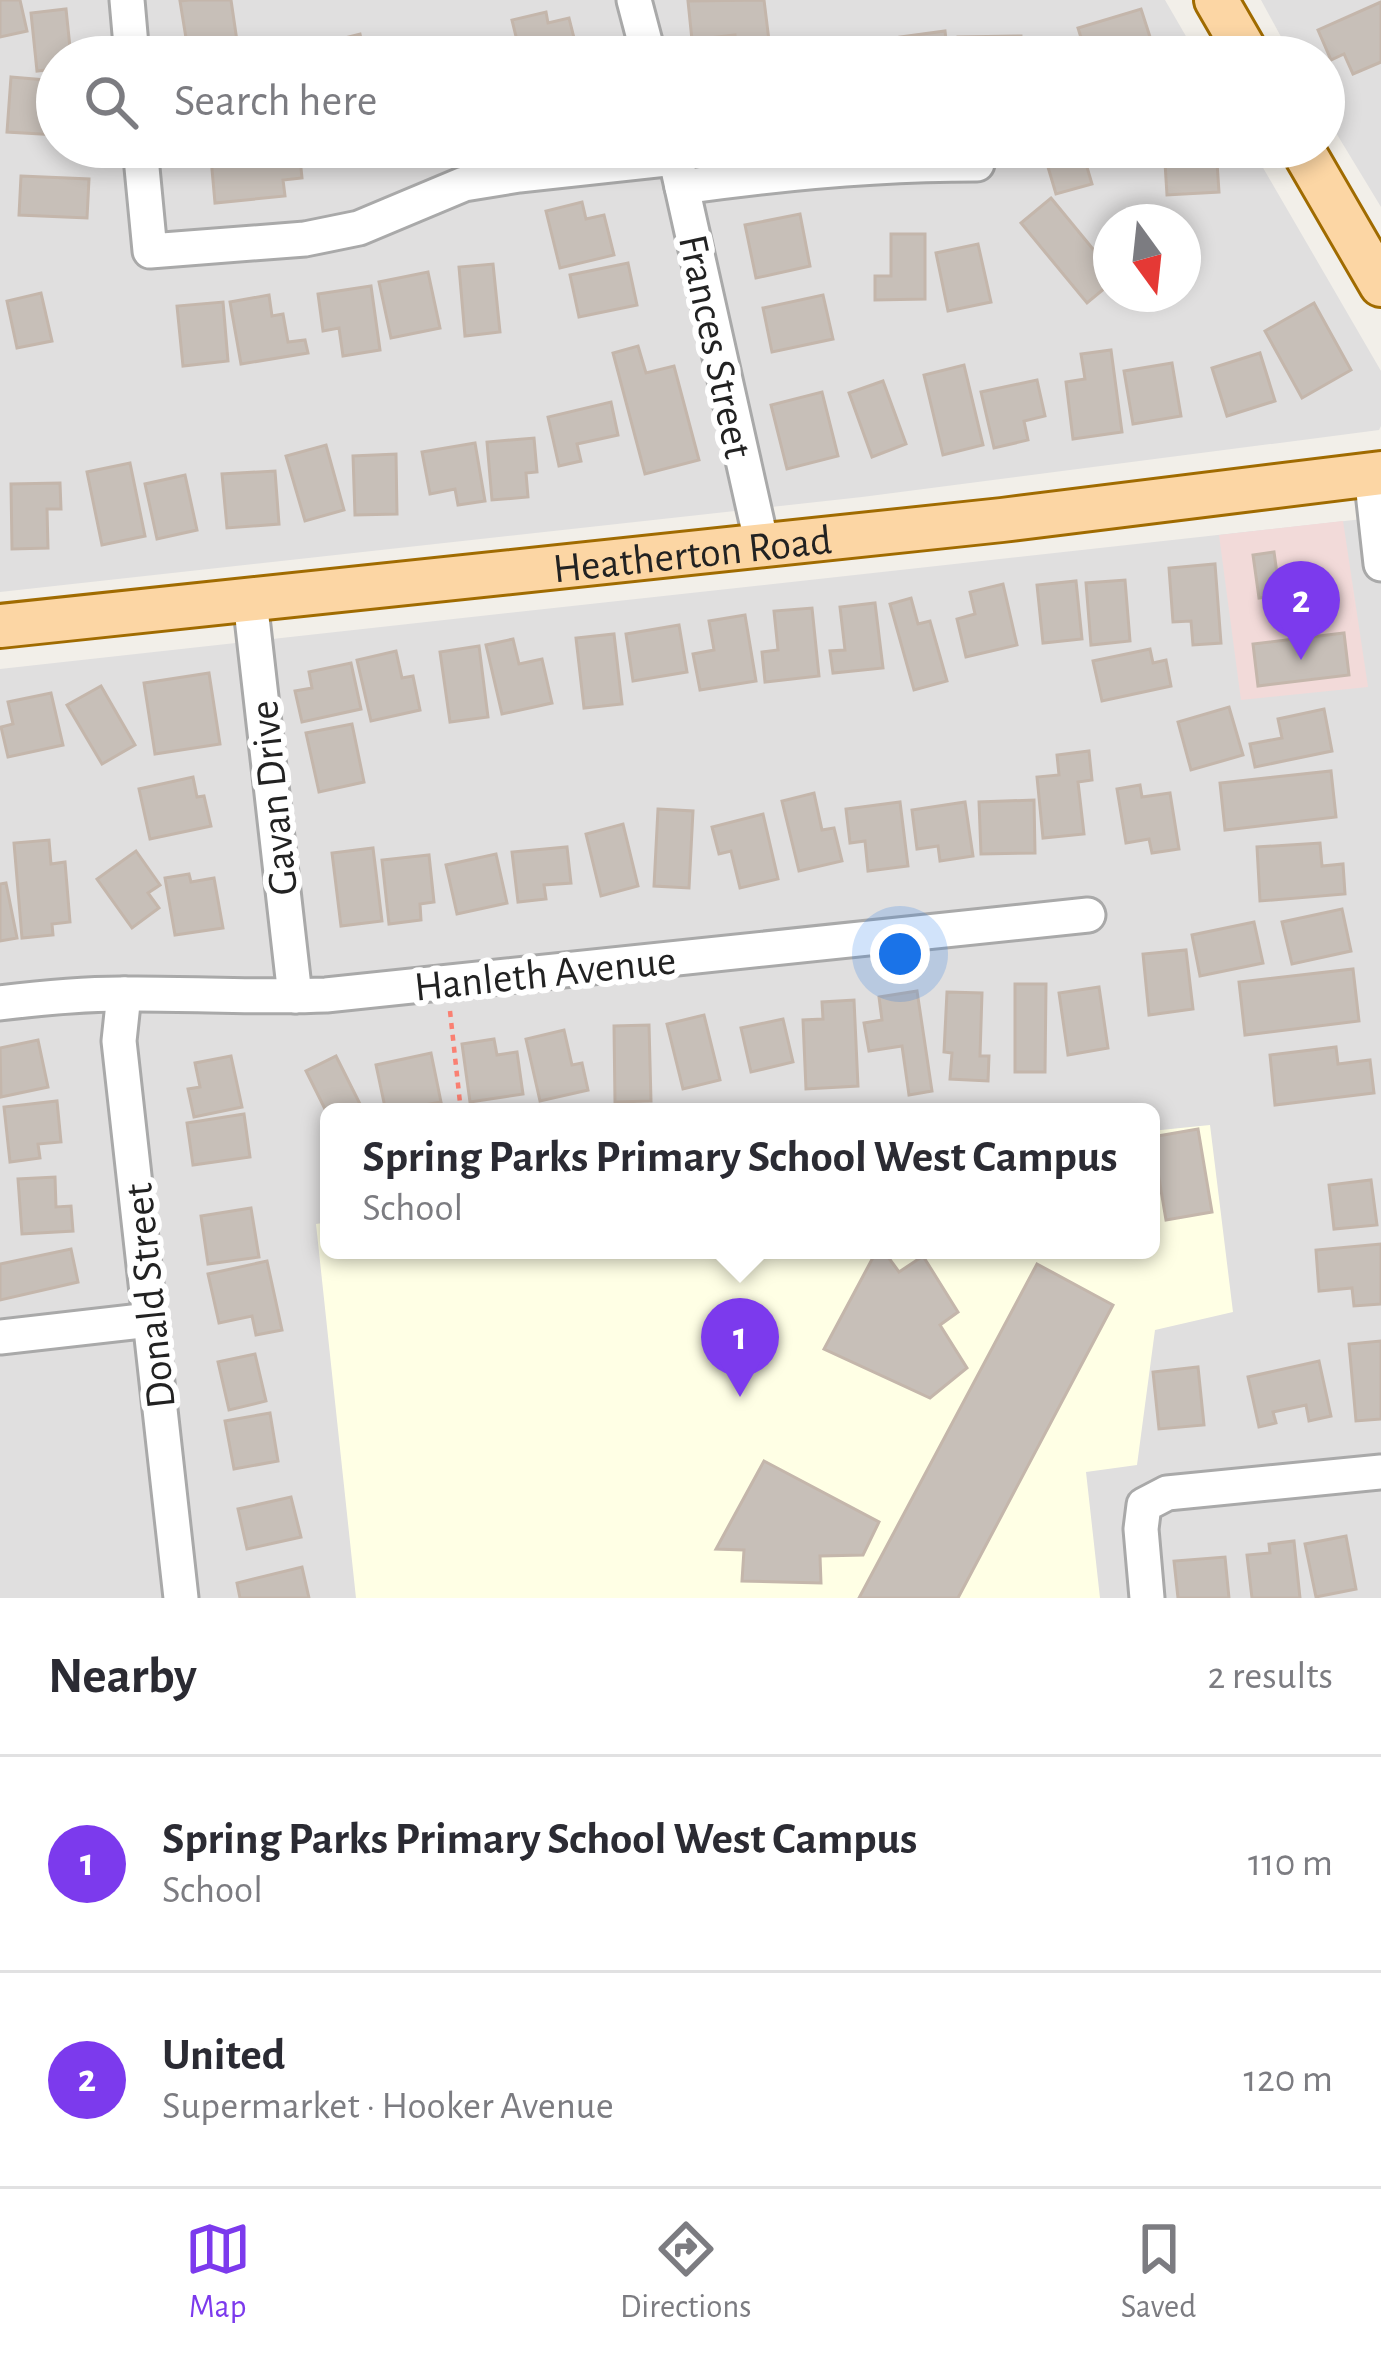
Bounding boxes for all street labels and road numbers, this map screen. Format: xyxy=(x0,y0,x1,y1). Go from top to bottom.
street label: Frances Street xyxy=(671,231,759,462)
street label: Heatherton Road xyxy=(551,519,834,590)
street label: Gavan Drive xyxy=(243,698,305,897)
street label: Hanleth Avenue xyxy=(412,939,678,1009)
street label: Donald Street xyxy=(117,1181,183,1411)

